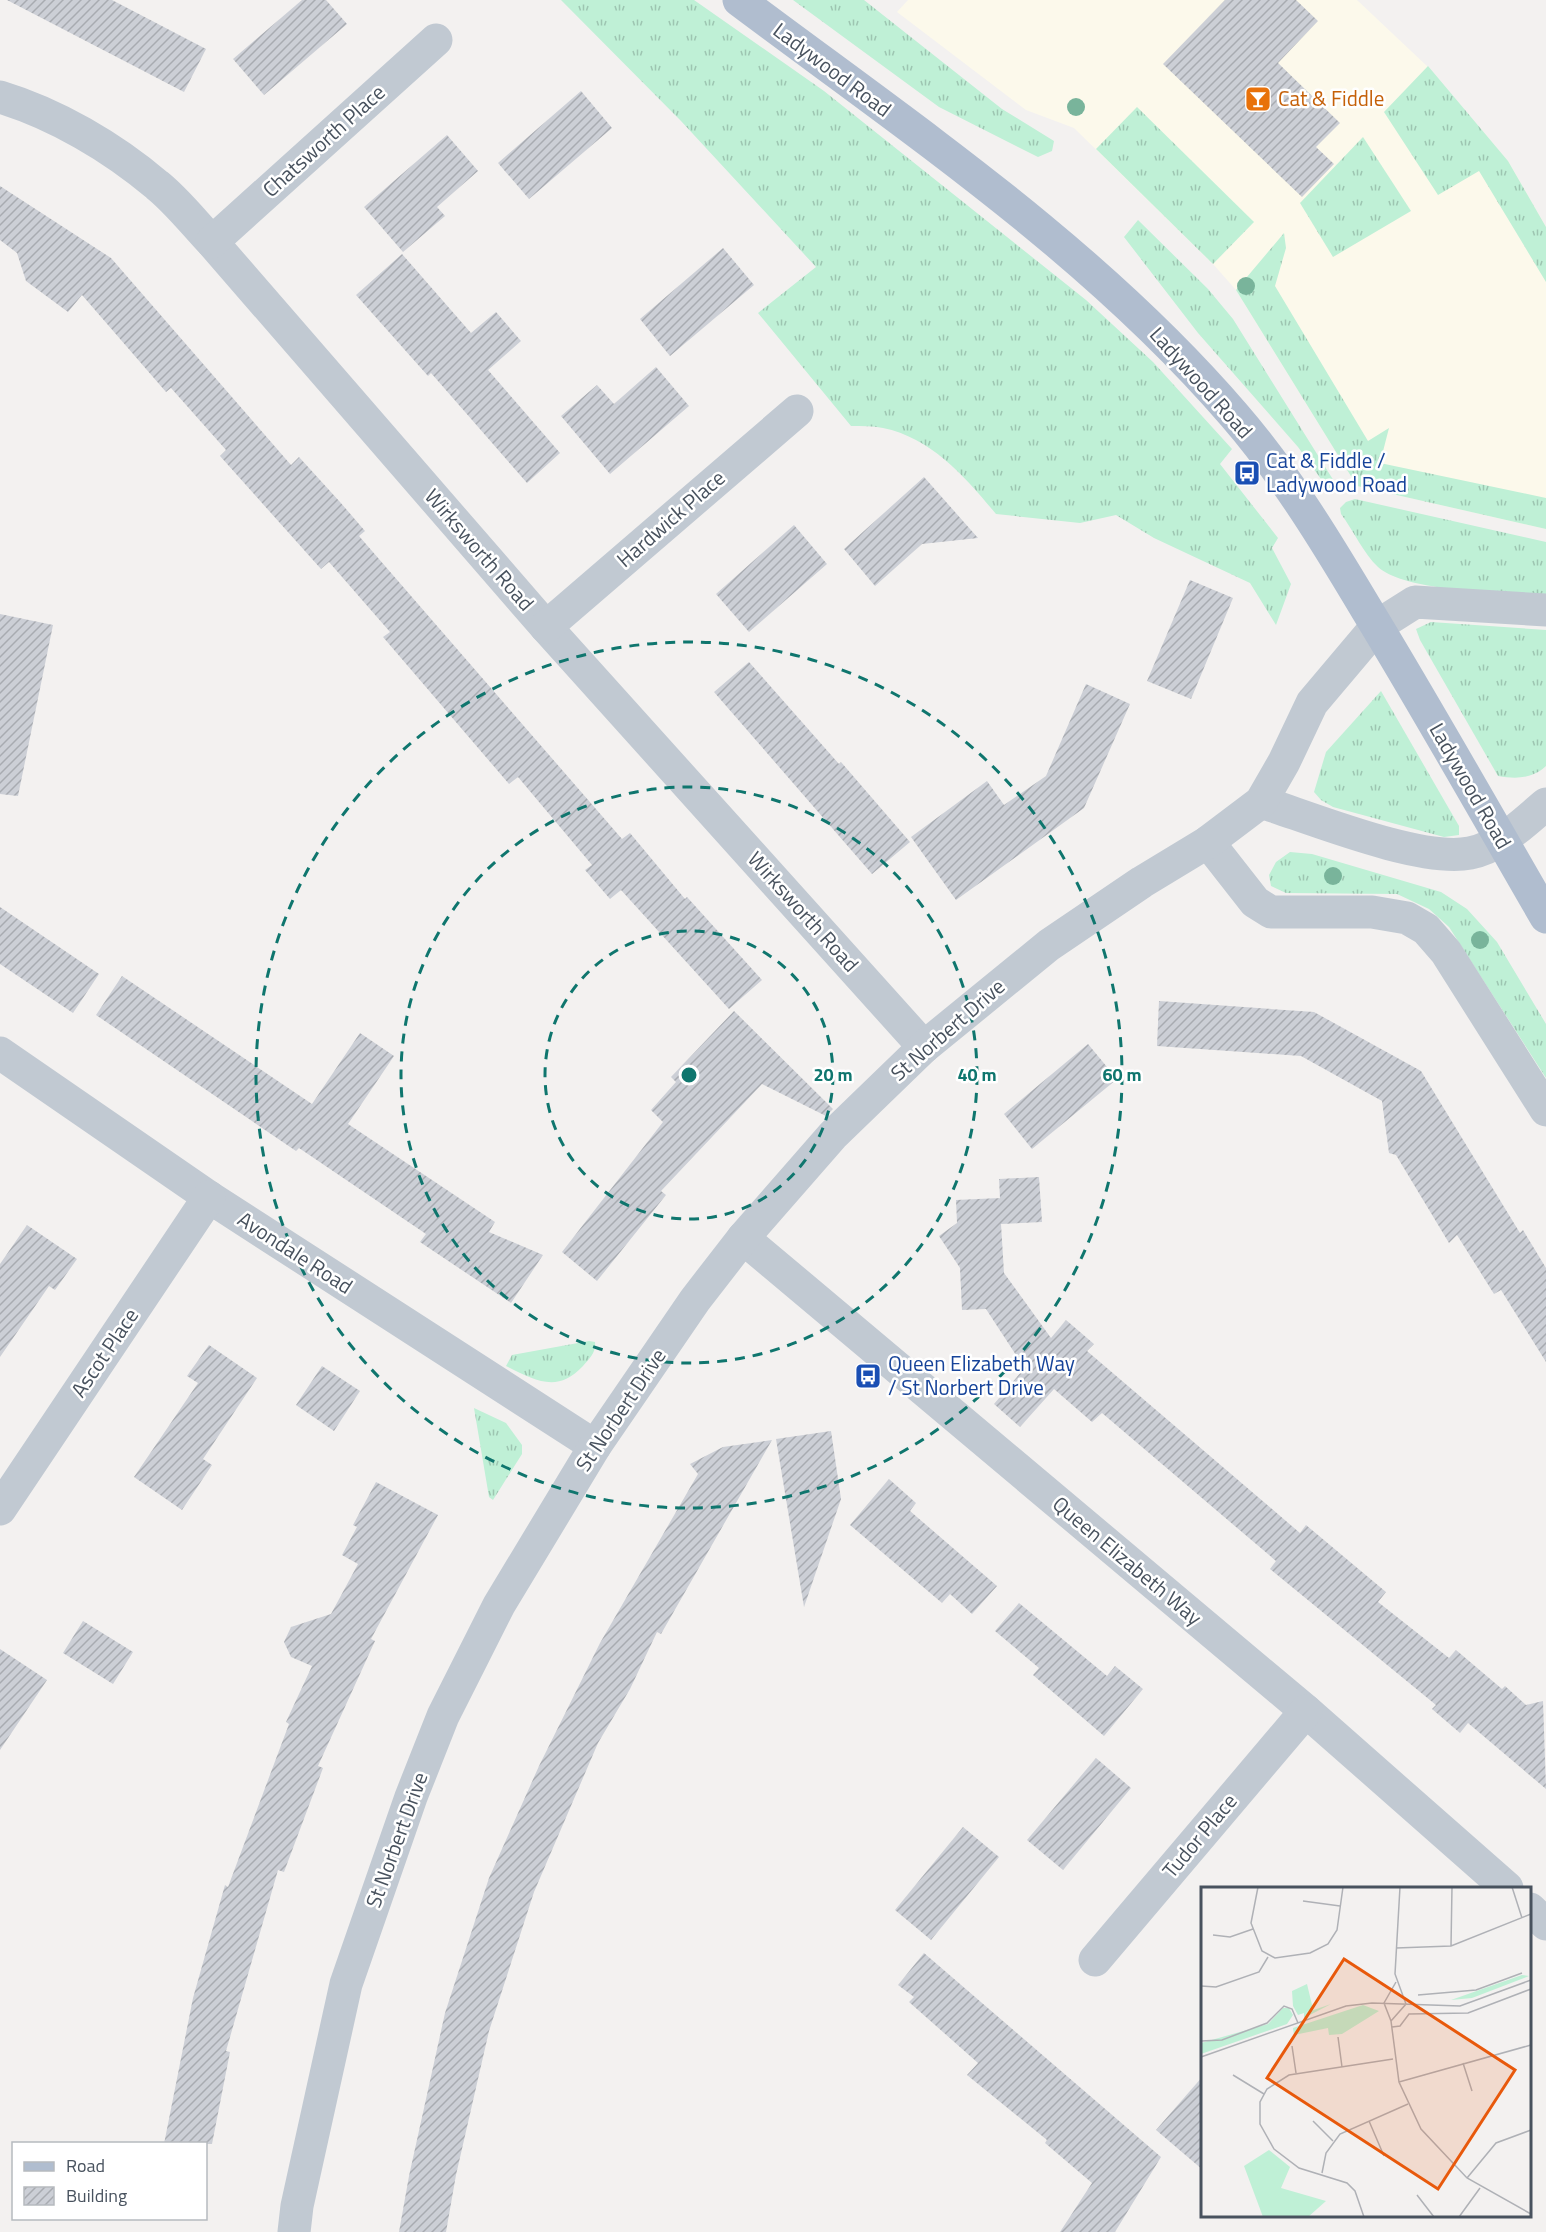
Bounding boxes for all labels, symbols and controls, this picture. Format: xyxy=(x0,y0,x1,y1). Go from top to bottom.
street label: Ladywood Road xyxy=(767,14,899,124)
street label: Chatsworth Place xyxy=(255,76,392,204)
place label: Cat & Fiddle xyxy=(1278,82,1384,114)
bar icon: Cat & Fiddle xyxy=(1243,84,1273,114)
street label: Ladywood Road xyxy=(1143,319,1261,445)
place label: Cat & Fiddle / Ladywood Road xyxy=(1266,444,1407,500)
bus stop icon: Cat & Fiddle / Ladywood Road xyxy=(1232,458,1262,488)
street label: Hardwick Place xyxy=(609,462,732,575)
street label: Wirksworth Road xyxy=(417,481,542,618)
street label: Ladywood Road xyxy=(1422,716,1520,855)
street label: Wirksworth Road xyxy=(741,844,867,979)
street label: St Norbert Drive xyxy=(883,970,1012,1088)
text: 20 m xyxy=(813,1061,853,1088)
text: 40 m xyxy=(957,1061,997,1088)
text: 60 m xyxy=(1102,1061,1142,1088)
centre of rings xyxy=(679,1065,699,1085)
street label: Avondale Road xyxy=(232,1203,359,1301)
street label: Ascot Place xyxy=(62,1301,146,1404)
street label: St Norbert Drive xyxy=(567,1341,673,1477)
place label: Queen Elizabeth Way / St Norbert Drive xyxy=(888,1347,1075,1403)
bus stop icon: Queen Elizabeth Way / St Norbert Drive xyxy=(853,1361,883,1391)
street label: Queen Elizabeth Way xyxy=(1046,1488,1210,1633)
street label: St Norbert Drive xyxy=(357,1767,435,1912)
street label: Tudor Place xyxy=(1154,1786,1244,1885)
inset map xyxy=(1201,1887,1531,2217)
legend xyxy=(12,2142,207,2220)
text: Road xyxy=(66,2152,105,2179)
text: Building xyxy=(66,2182,127,2209)

